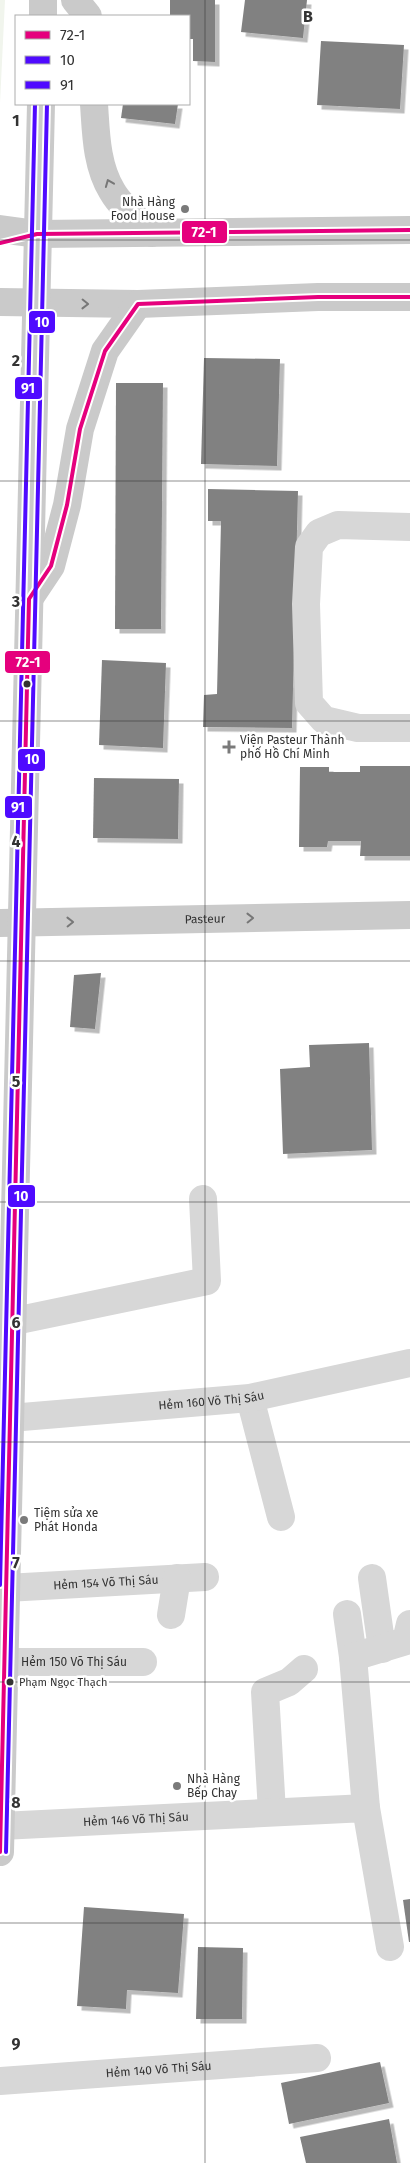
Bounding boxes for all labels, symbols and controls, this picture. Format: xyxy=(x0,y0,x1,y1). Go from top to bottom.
text: B xyxy=(303,7,313,26)
legend xyxy=(15,15,190,105)
text: 72-1 xyxy=(60,26,85,44)
text: 10 xyxy=(60,51,75,69)
text: 91 xyxy=(60,76,74,94)
text: 1 xyxy=(12,111,20,130)
one-way arrow xyxy=(104,179,115,188)
place label: Nhà Hàng Food House xyxy=(111,195,176,223)
marker: Nhà Hàng Food House xyxy=(179,203,191,215)
line badge: 72-1 xyxy=(181,220,228,244)
text: 72-1 xyxy=(192,224,216,241)
one-way arrow xyxy=(81,298,89,309)
line badge: 10 xyxy=(28,310,56,334)
text: 10 xyxy=(35,314,49,331)
text: 2 xyxy=(12,351,20,370)
line badge: 91 xyxy=(14,376,43,400)
text: 91 xyxy=(21,380,35,397)
text: 3 xyxy=(11,592,20,611)
line badge: 72-1 xyxy=(4,650,51,674)
text: 72-1 xyxy=(16,654,40,671)
unlabelled marker xyxy=(22,679,32,689)
place label: Viện Pasteur Thành phố Hồ Chí Minh xyxy=(240,733,344,761)
marker: Viện Pasteur Thành phố Hồ Chí Minh xyxy=(222,740,236,754)
line badge: 10 xyxy=(17,748,46,772)
text: 10 xyxy=(25,751,39,768)
line badge: 91 xyxy=(4,795,33,819)
text: 91 xyxy=(11,799,25,816)
text: 4 xyxy=(11,832,21,851)
street label: Pasteur xyxy=(184,912,226,926)
one-way arrow xyxy=(246,913,254,924)
one-way arrow xyxy=(66,917,74,927)
text: 5 xyxy=(12,1072,21,1091)
line badge: 10 xyxy=(7,1184,36,1208)
text: 10 xyxy=(14,1188,28,1205)
text: 6 xyxy=(11,1313,21,1332)
street label: Hẻm 160 Võ Thị Sáu xyxy=(158,1388,265,1413)
place label: Tiệm sửa xe Phát Honda xyxy=(34,1506,98,1534)
marker: Tiệm sửa xe Phát Honda xyxy=(18,1514,30,1526)
text: 7 xyxy=(12,1553,20,1572)
street label: Hẻm 154 Võ Thị Sáu xyxy=(53,1573,159,1592)
street label: Hẻm 150 Võ Thị Sáu xyxy=(21,1655,127,1669)
place label: Phạm Ngọc Thạch xyxy=(19,1676,107,1689)
marker: Phạm Ngọc Thạch xyxy=(5,1677,15,1687)
place label: Nhà Hàng Bếp Chay xyxy=(187,1772,241,1800)
marker: Nhà Hàng Bếp Chay xyxy=(171,1780,183,1792)
text: 8 xyxy=(11,1793,21,1812)
street label: Hẻm 146 Võ Thị Sáu xyxy=(83,1810,189,1829)
text: 9 xyxy=(12,2034,21,2053)
street label: Hẻm 140 Võ Thị Sáu xyxy=(105,2059,212,2080)

